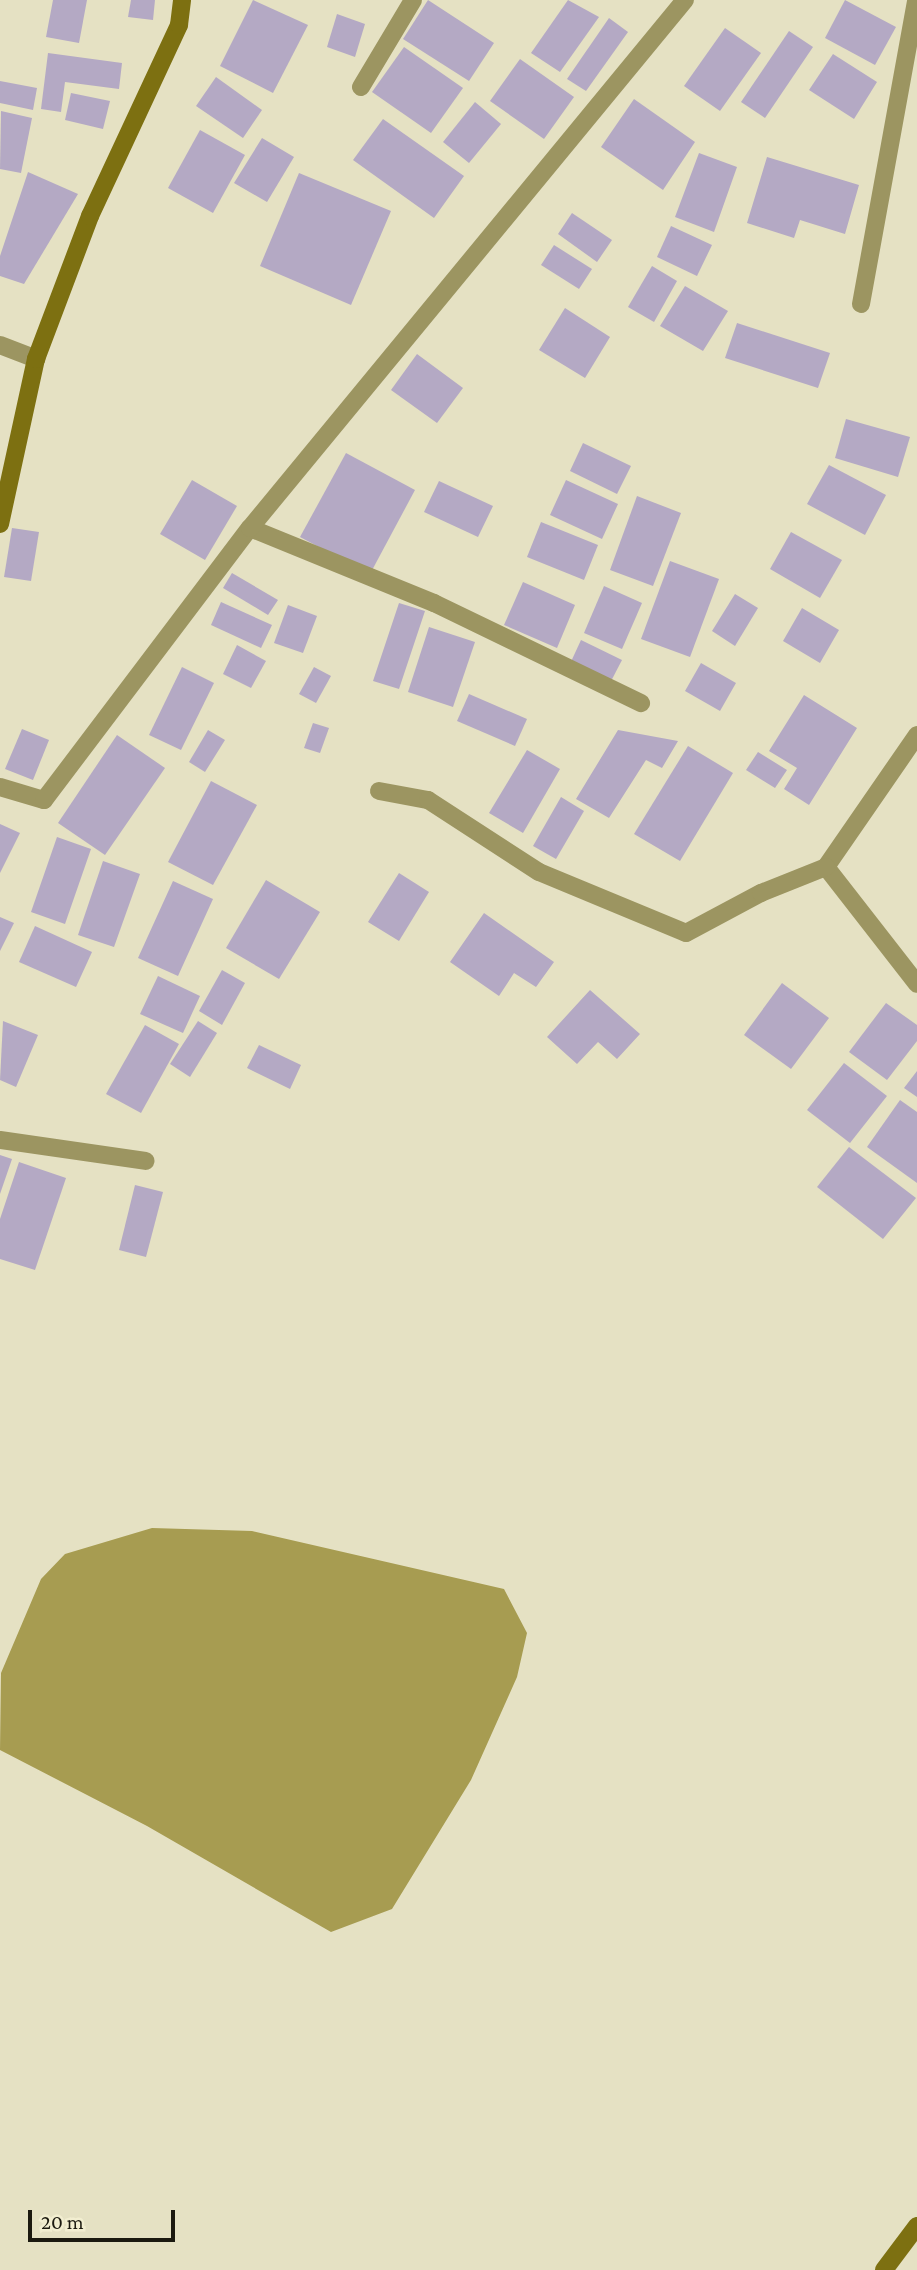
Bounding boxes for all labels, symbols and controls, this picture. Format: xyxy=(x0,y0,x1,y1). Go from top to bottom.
scale bar xyxy=(32,2196,178,2240)
text: 20 m xyxy=(41,2210,84,2234)

